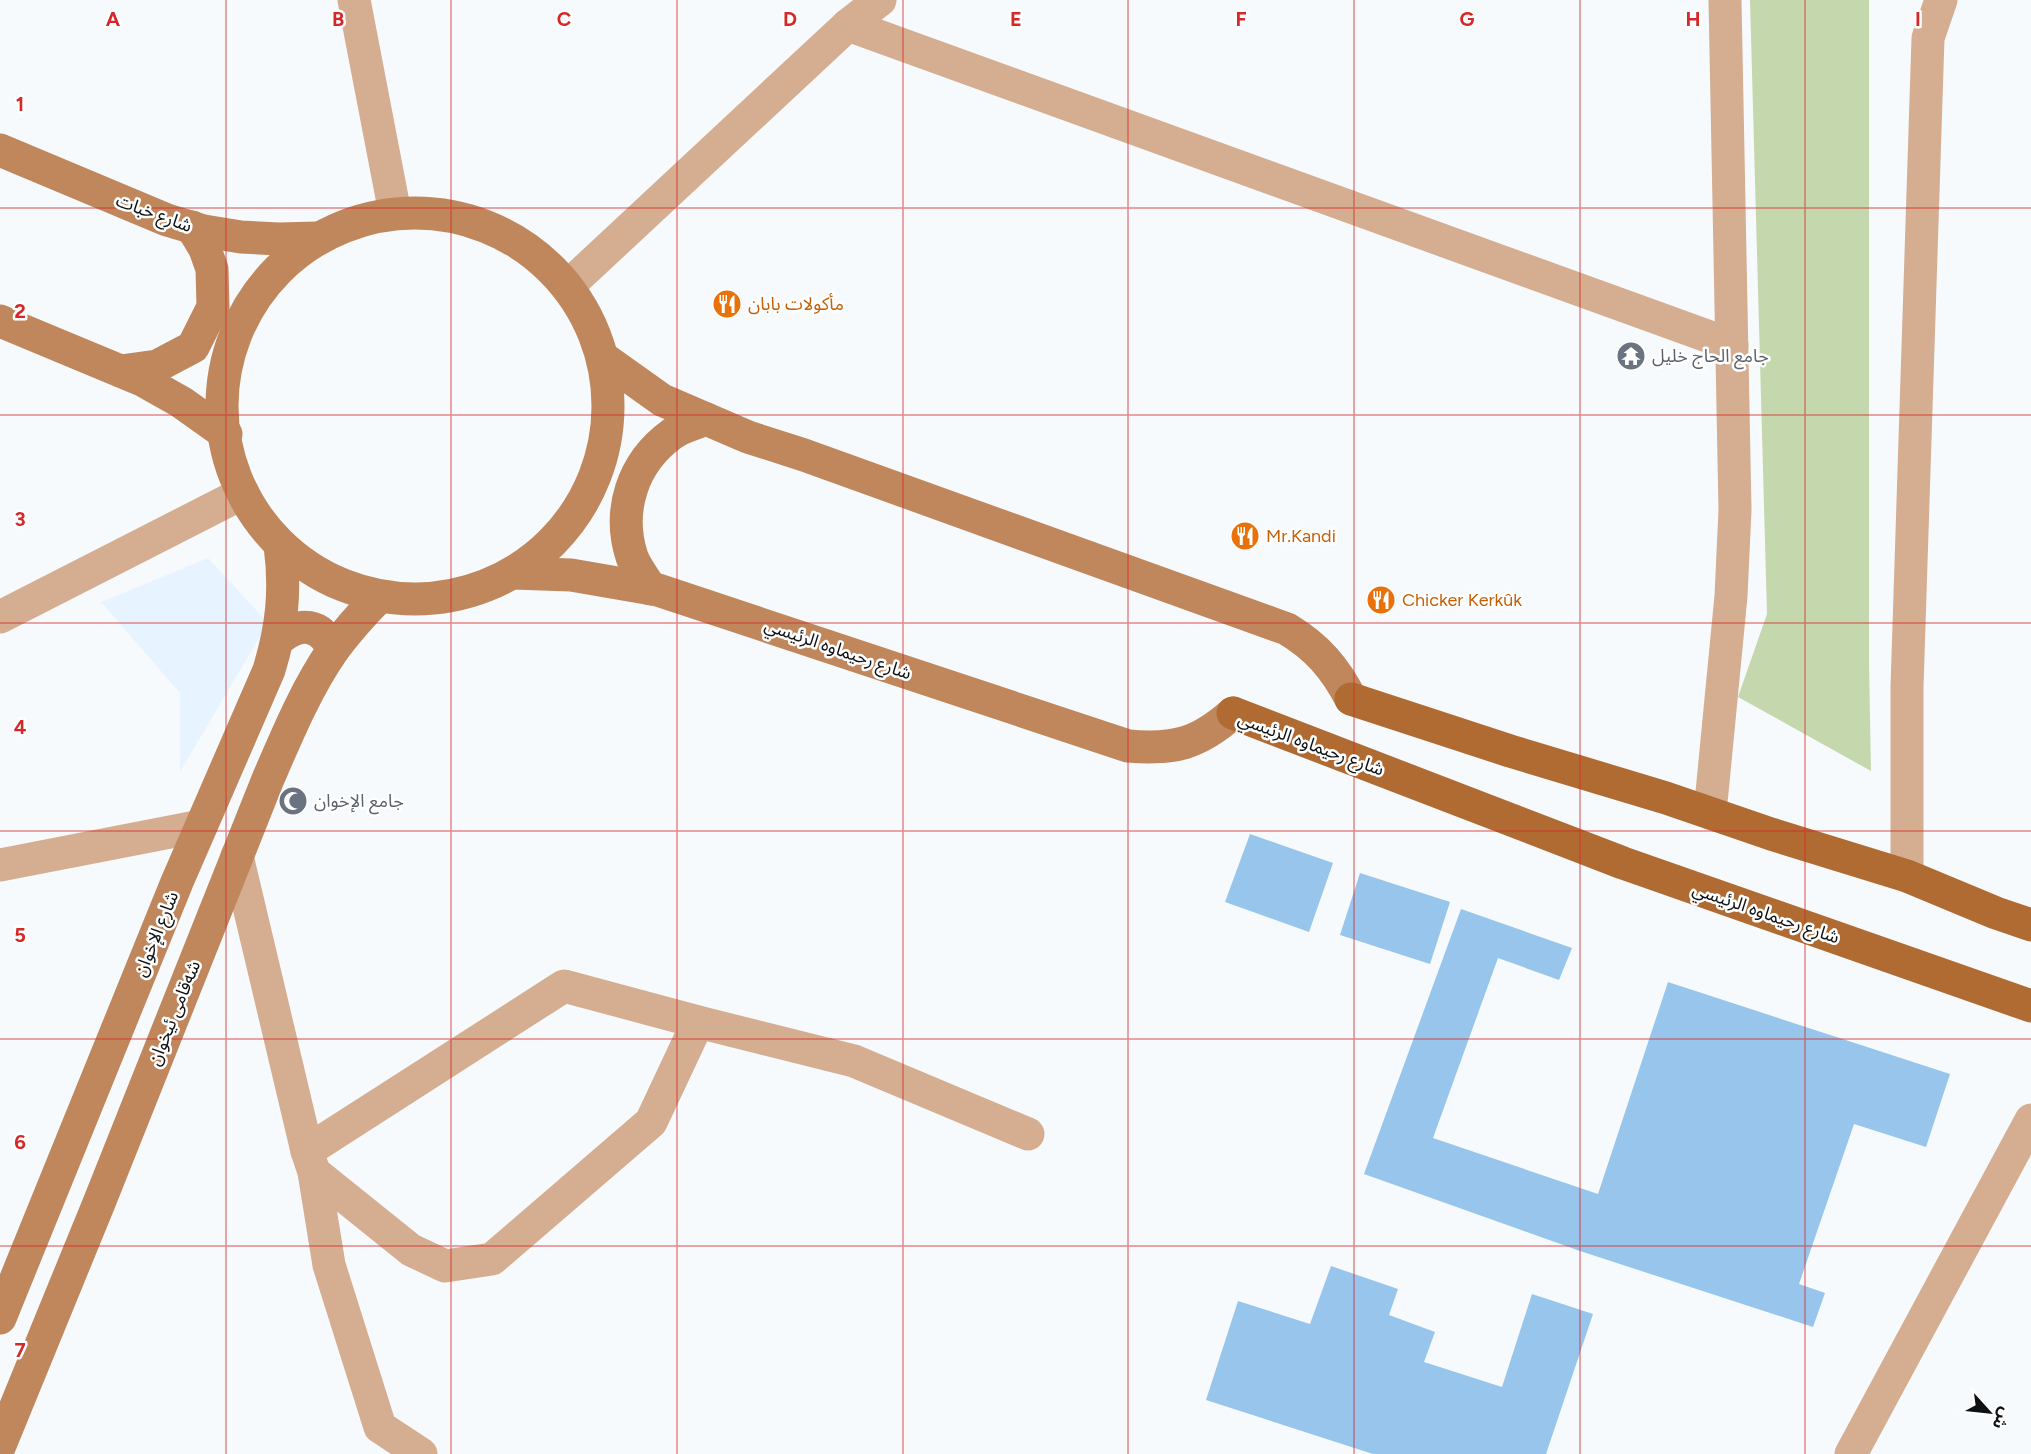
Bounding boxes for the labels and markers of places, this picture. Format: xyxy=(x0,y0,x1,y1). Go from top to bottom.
restaurant icon: مأكولات بابان xyxy=(711,288,743,320)
place label: مأكولات بابان xyxy=(748,293,844,315)
temple icon: جامع الحاج خليل xyxy=(1615,340,1647,372)
place label: جامع الحاج خليل xyxy=(1652,345,1769,370)
restaurant icon: Mr.Kandi xyxy=(1229,520,1261,552)
place label: Mr.Kandi xyxy=(1266,525,1336,547)
restaurant icon: Chicker Kerkûk xyxy=(1365,584,1397,616)
place label: Chicker Kerkûk xyxy=(1402,589,1522,611)
mosque icon: جامع الإخوان xyxy=(277,785,309,817)
place label: جامع الإخوان xyxy=(314,790,404,815)

